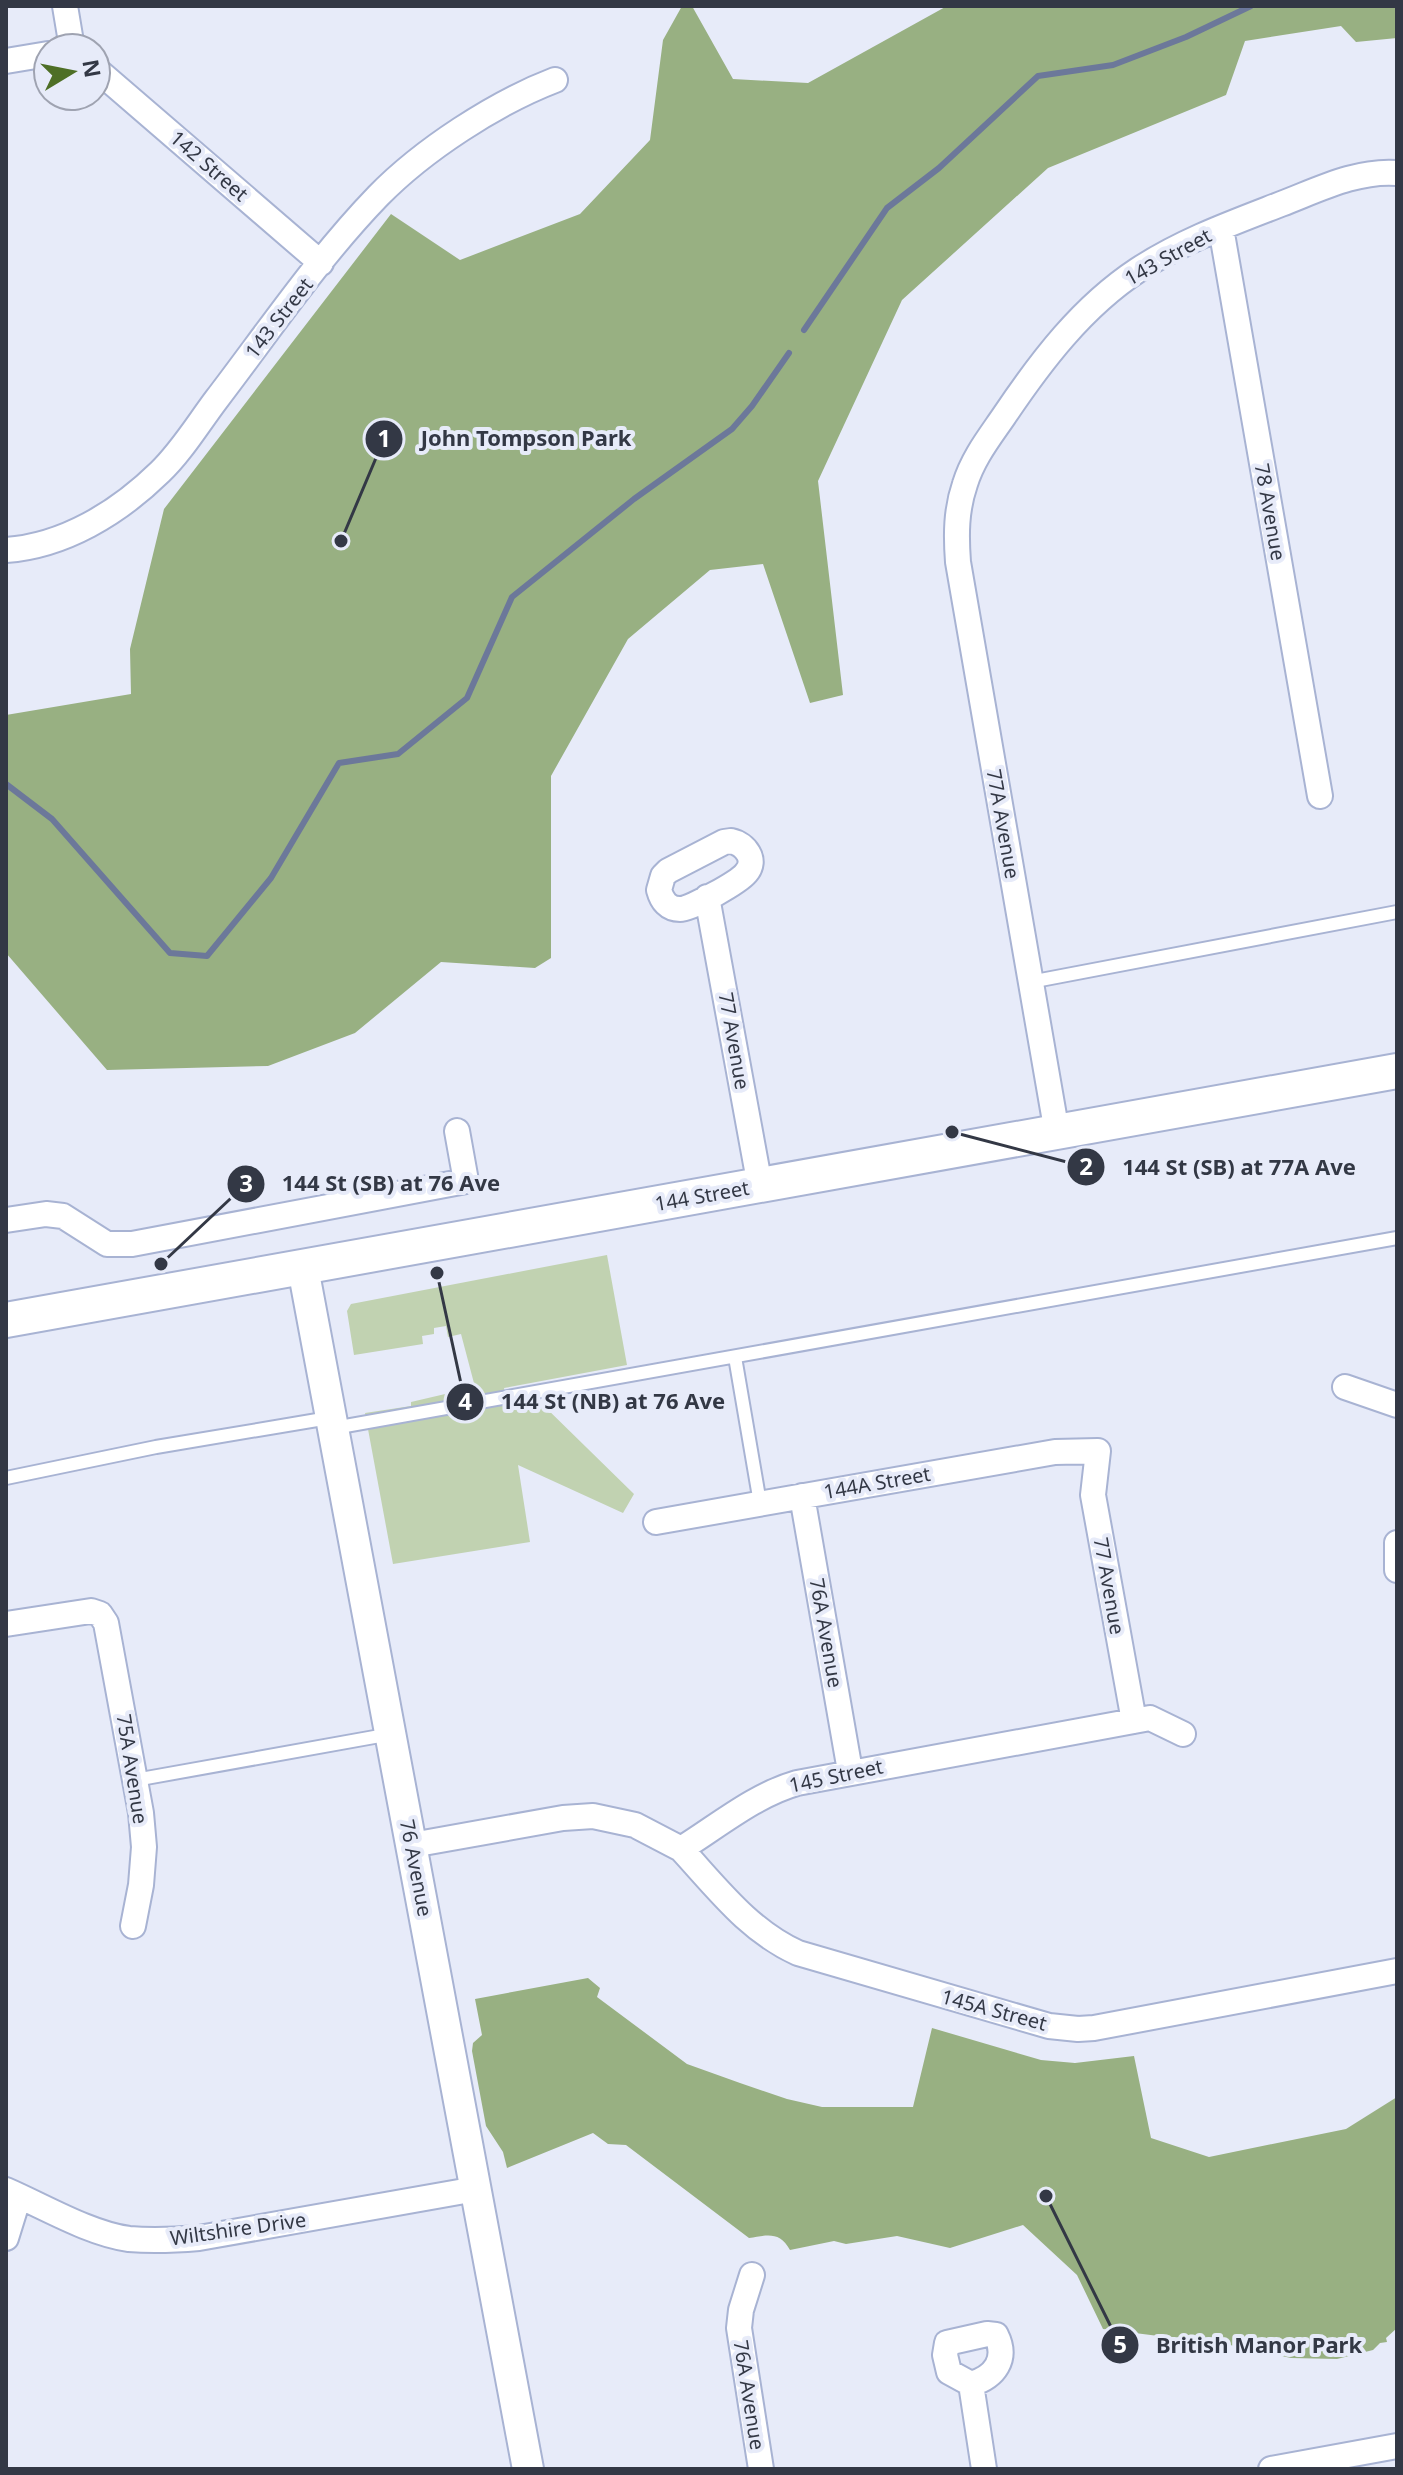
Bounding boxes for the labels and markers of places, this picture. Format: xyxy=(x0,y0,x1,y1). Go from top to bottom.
callout: John Tompson Park xyxy=(364,416,647,462)
callout: 144 St (SB) at 77A Ave xyxy=(1066,1144,1372,1190)
callout: 144 St (SB) at 76 Ave xyxy=(226,1161,517,1207)
callout: 144 St (NB) at 76 Ave xyxy=(445,1379,741,1425)
callout: British Manor Park xyxy=(1100,2322,1378,2368)

